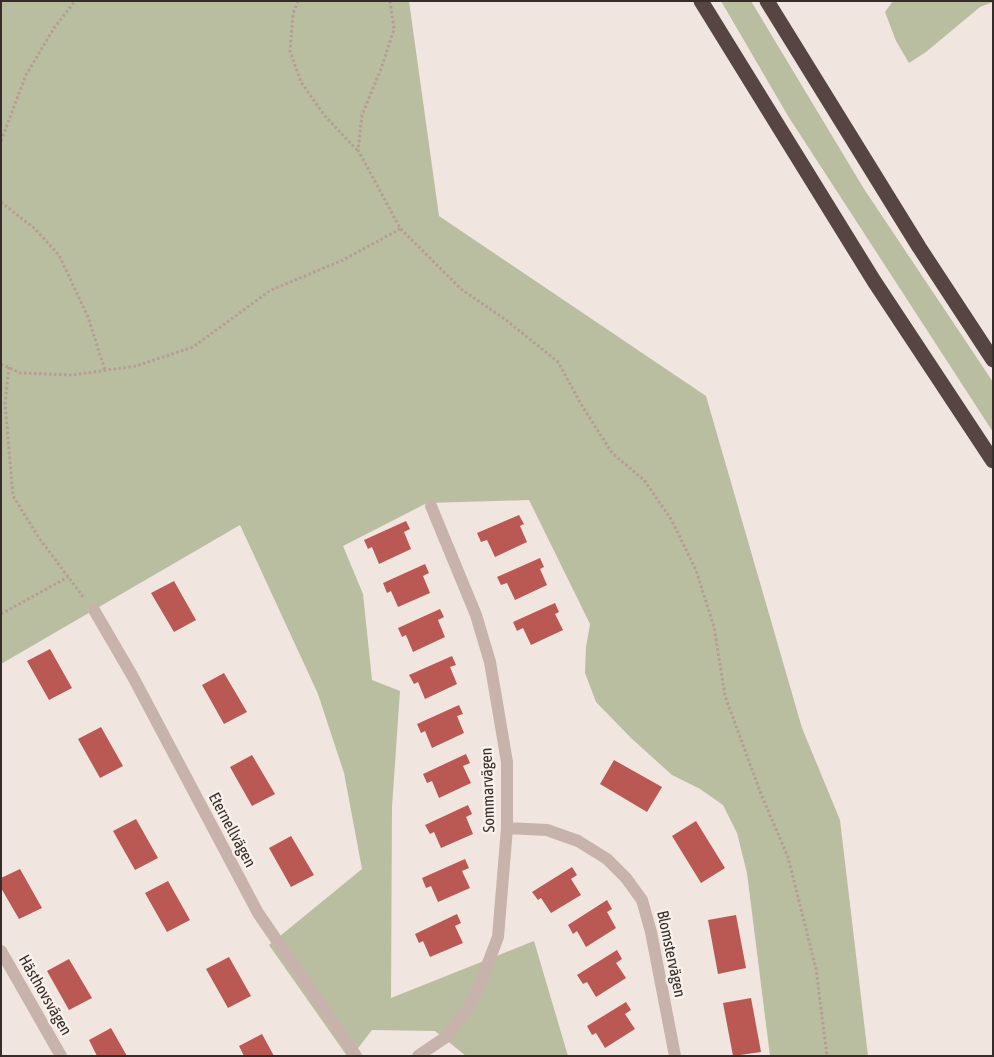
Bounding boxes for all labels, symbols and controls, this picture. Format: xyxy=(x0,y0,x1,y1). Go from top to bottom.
street label: Sommarvägen xyxy=(477,747,499,833)
street label: Eternellvägen xyxy=(204,789,260,871)
street label: Blomstervägen xyxy=(652,909,690,999)
street label: Hästhovsvägen xyxy=(14,951,76,1039)

